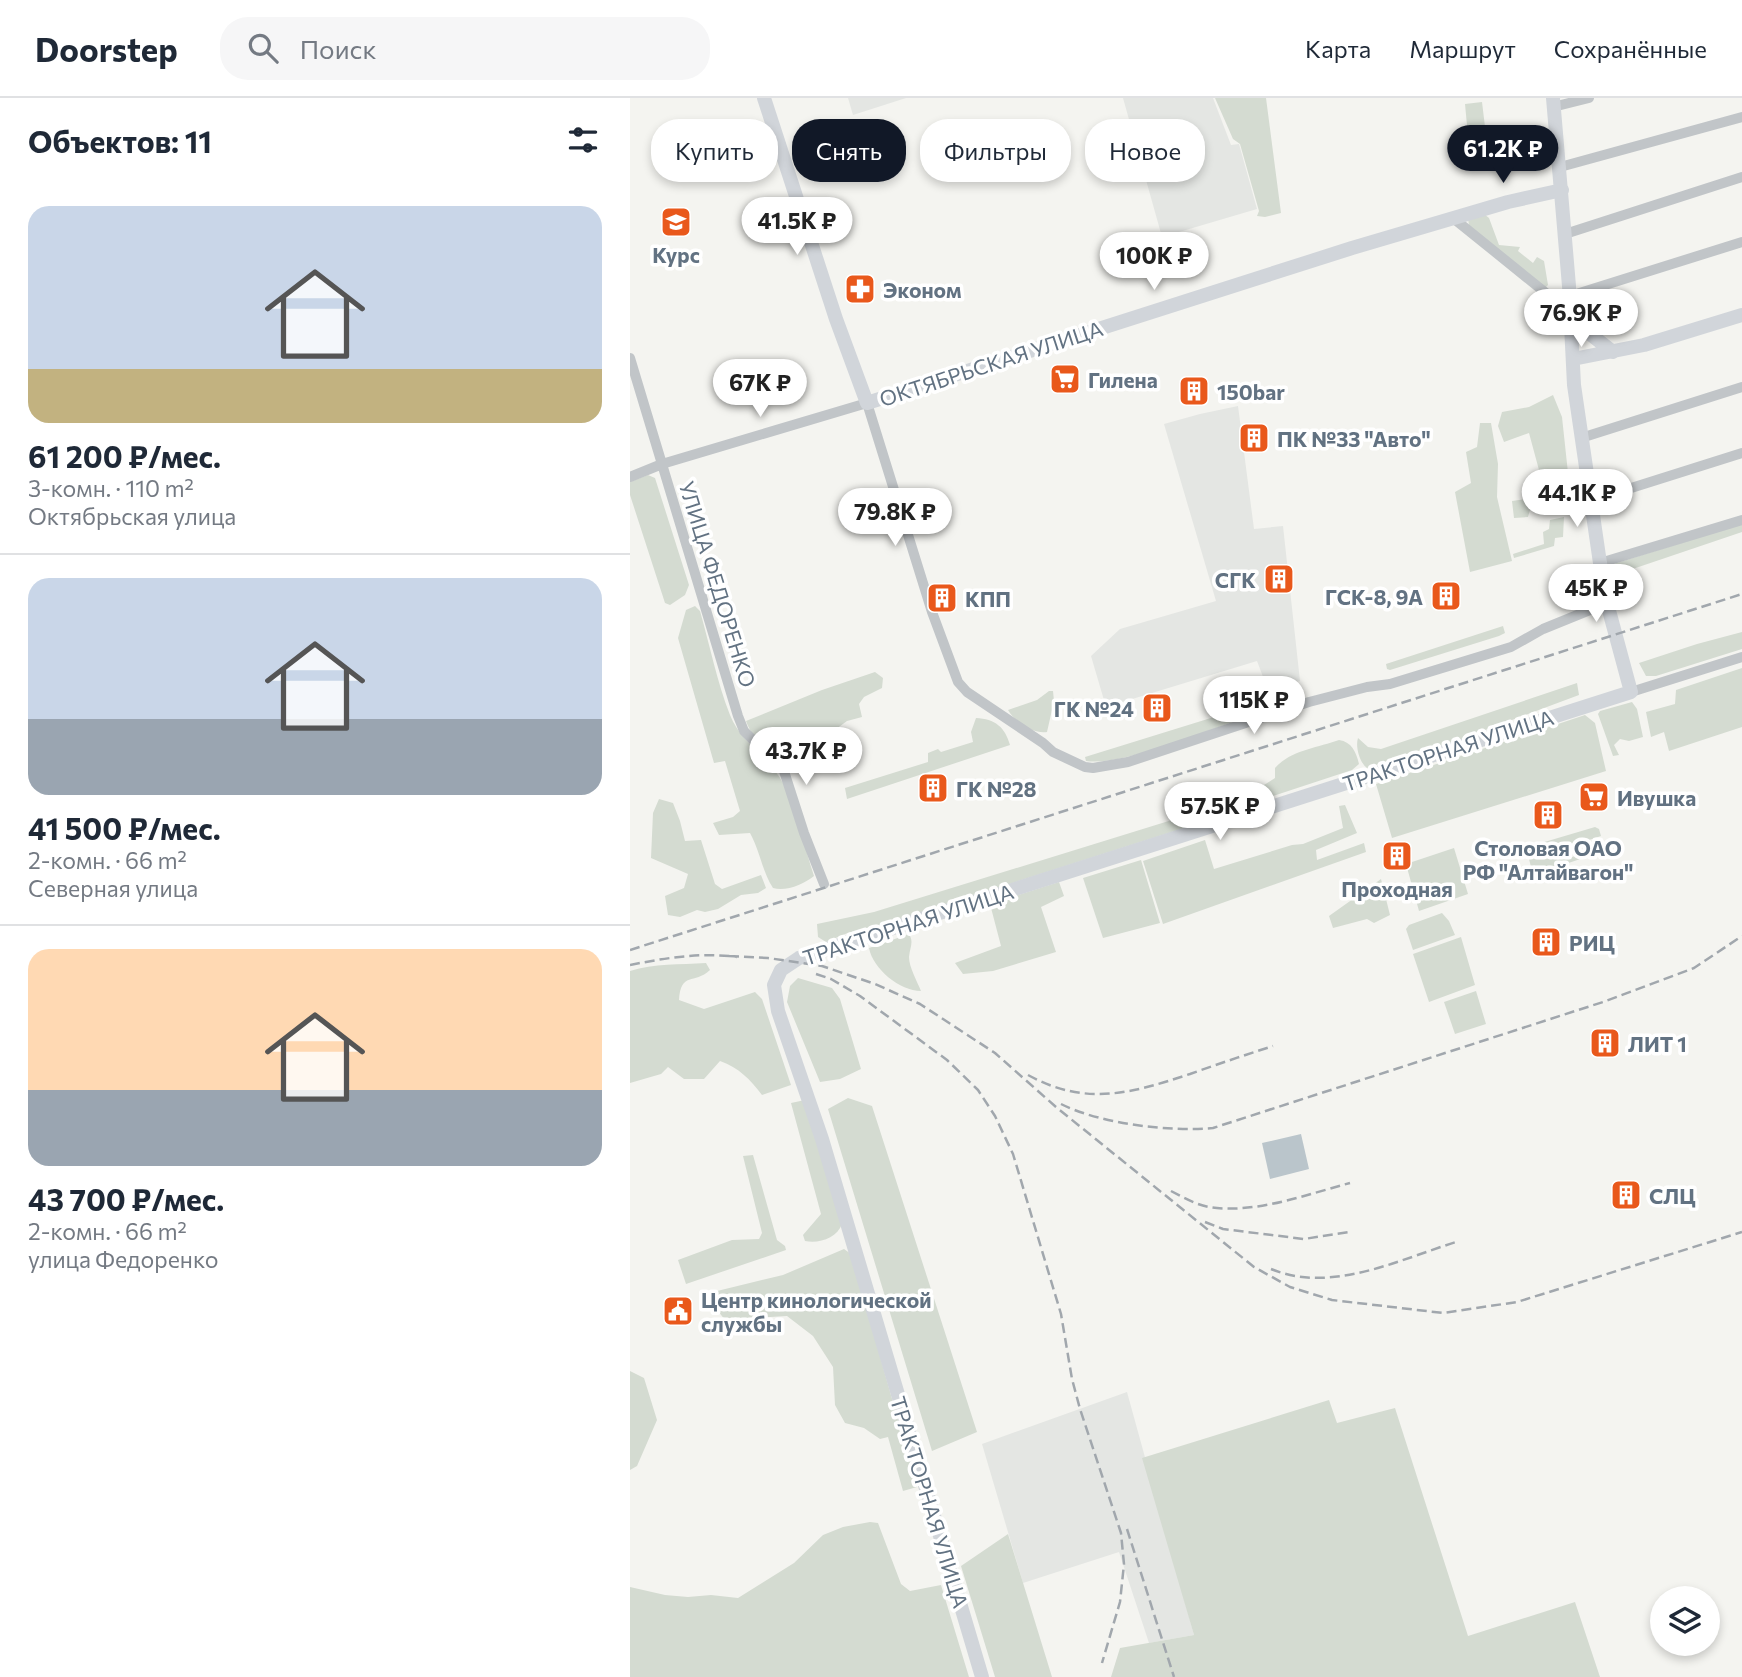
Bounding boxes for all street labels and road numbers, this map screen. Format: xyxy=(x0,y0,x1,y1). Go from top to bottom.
street label: ОКТЯБРЬСКАЯ УЛИЦА xyxy=(876,315,1106,411)
street label: УЛИЦА ФЕДОРЕНКО xyxy=(675,478,761,690)
street label: ТРАКТОРНАЯ УЛИЦА xyxy=(1340,704,1556,796)
street label: ТРАКТОРНАЯ УЛИЦА xyxy=(800,878,1016,970)
street label: ТРАКТОРНАЯ УЛИЦА xyxy=(886,1393,974,1611)

